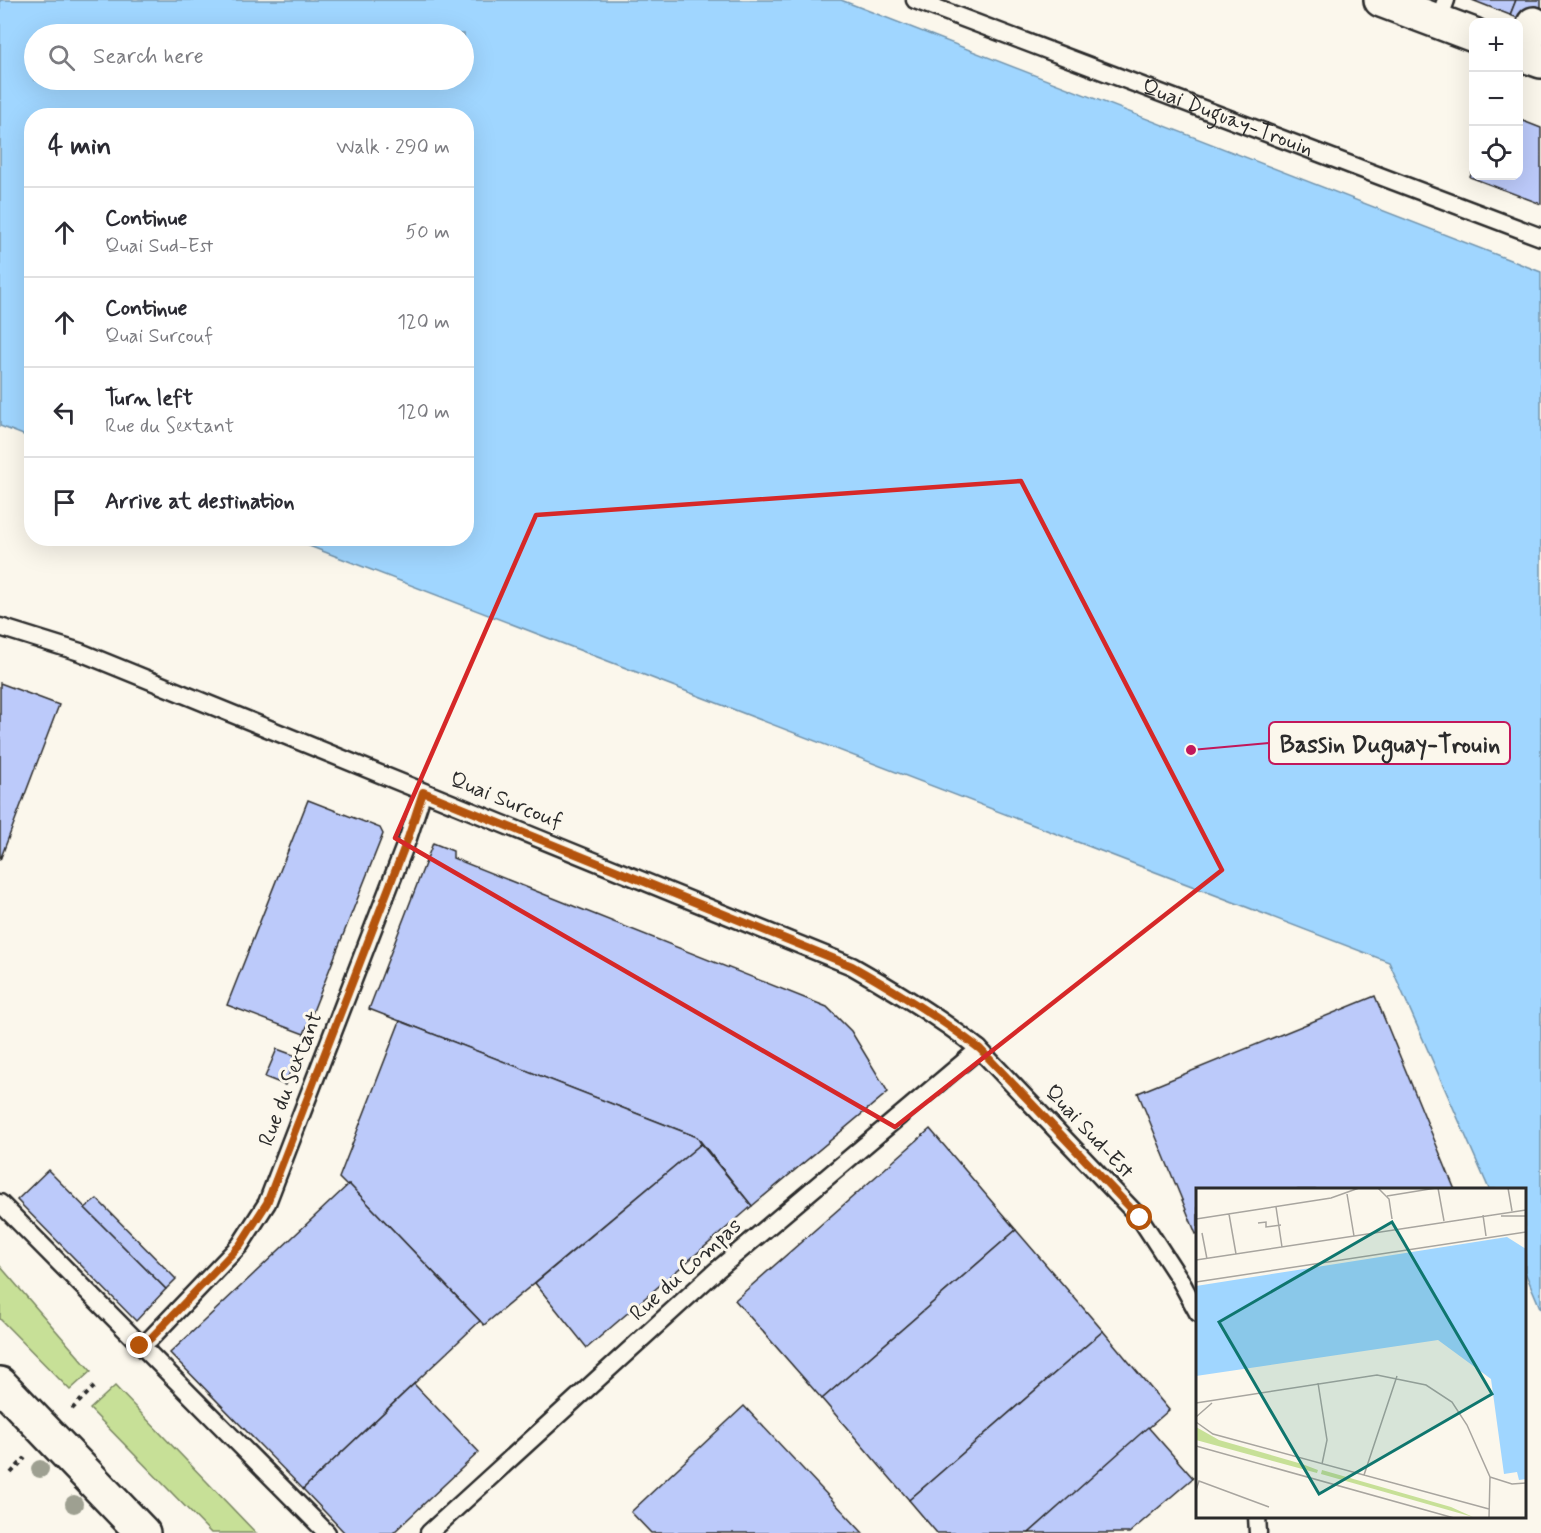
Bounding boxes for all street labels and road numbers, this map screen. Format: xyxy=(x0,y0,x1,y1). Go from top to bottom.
street label: Quai Duguay-Trouin xyxy=(1138,73,1317,163)
street label: Quai Surcouf xyxy=(446,766,566,836)
street label: Rue du Sextant xyxy=(252,1008,330,1150)
street label: Quai Sud-Est xyxy=(1038,1079,1140,1185)
street label: Rue du Compas xyxy=(624,1212,748,1328)

